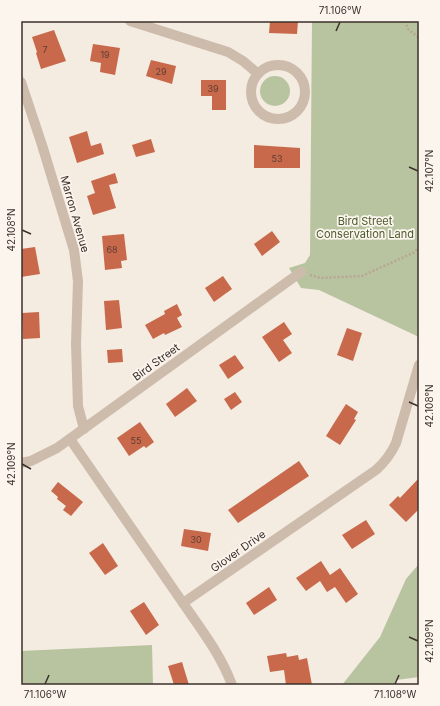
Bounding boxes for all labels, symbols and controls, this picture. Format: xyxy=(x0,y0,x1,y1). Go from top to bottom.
text: 71.106°W xyxy=(319,4,362,16)
house number: 7 xyxy=(42,44,48,55)
house number: 19 xyxy=(100,49,110,60)
house number: 29 xyxy=(155,66,167,77)
house number: 39 xyxy=(207,83,219,94)
text: 42.107°N xyxy=(423,150,435,192)
house number: 53 xyxy=(271,153,283,164)
street label: Marron Avenue xyxy=(57,174,93,254)
text: 42.108°N xyxy=(5,208,17,252)
park label: Bird Street Conservation Land xyxy=(316,214,414,241)
house number: 68 xyxy=(106,244,118,255)
street label: Bird Street xyxy=(130,340,183,384)
text: 42.108°N xyxy=(423,384,435,428)
house number: 55 xyxy=(131,435,141,446)
text: 42.109°N xyxy=(5,442,17,486)
street label: Glover Drive xyxy=(208,527,268,575)
house number: 30 xyxy=(190,534,202,545)
text: 42.109°N xyxy=(423,619,435,663)
text: 71.106°W xyxy=(24,688,67,700)
text: 71.108°W xyxy=(374,688,416,700)

